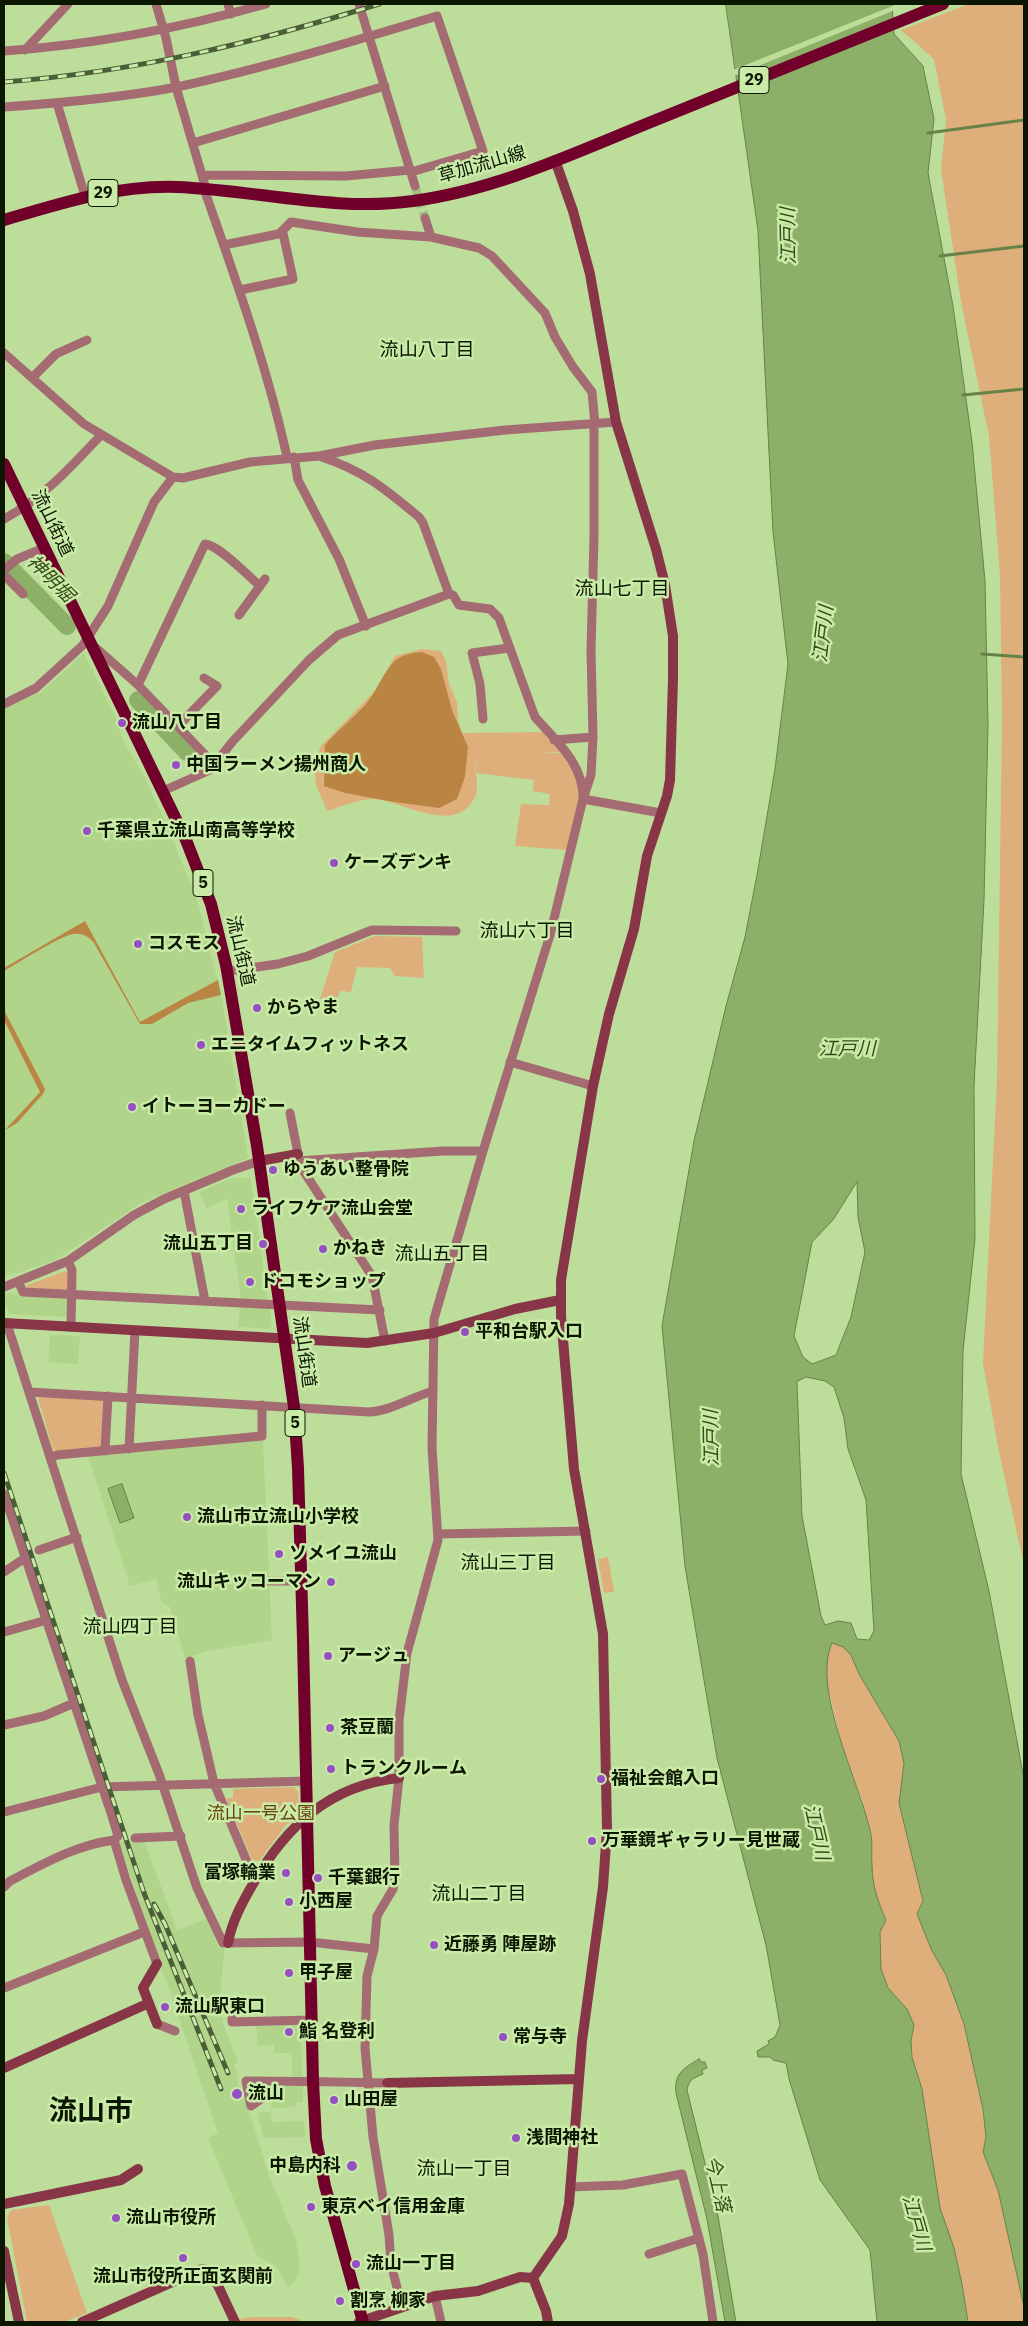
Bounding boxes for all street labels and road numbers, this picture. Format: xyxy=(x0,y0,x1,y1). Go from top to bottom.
road number: 29 xyxy=(739,66,769,94)
street label: 草加流山線 xyxy=(436,142,528,188)
road number: 29 xyxy=(88,180,118,207)
street label: 流山街道 xyxy=(27,486,77,560)
road number: 5 xyxy=(193,870,213,896)
street label: 流山街道 xyxy=(221,913,259,989)
street label: 流山街道 xyxy=(288,1315,320,1389)
road number: 5 xyxy=(285,1410,305,1436)

